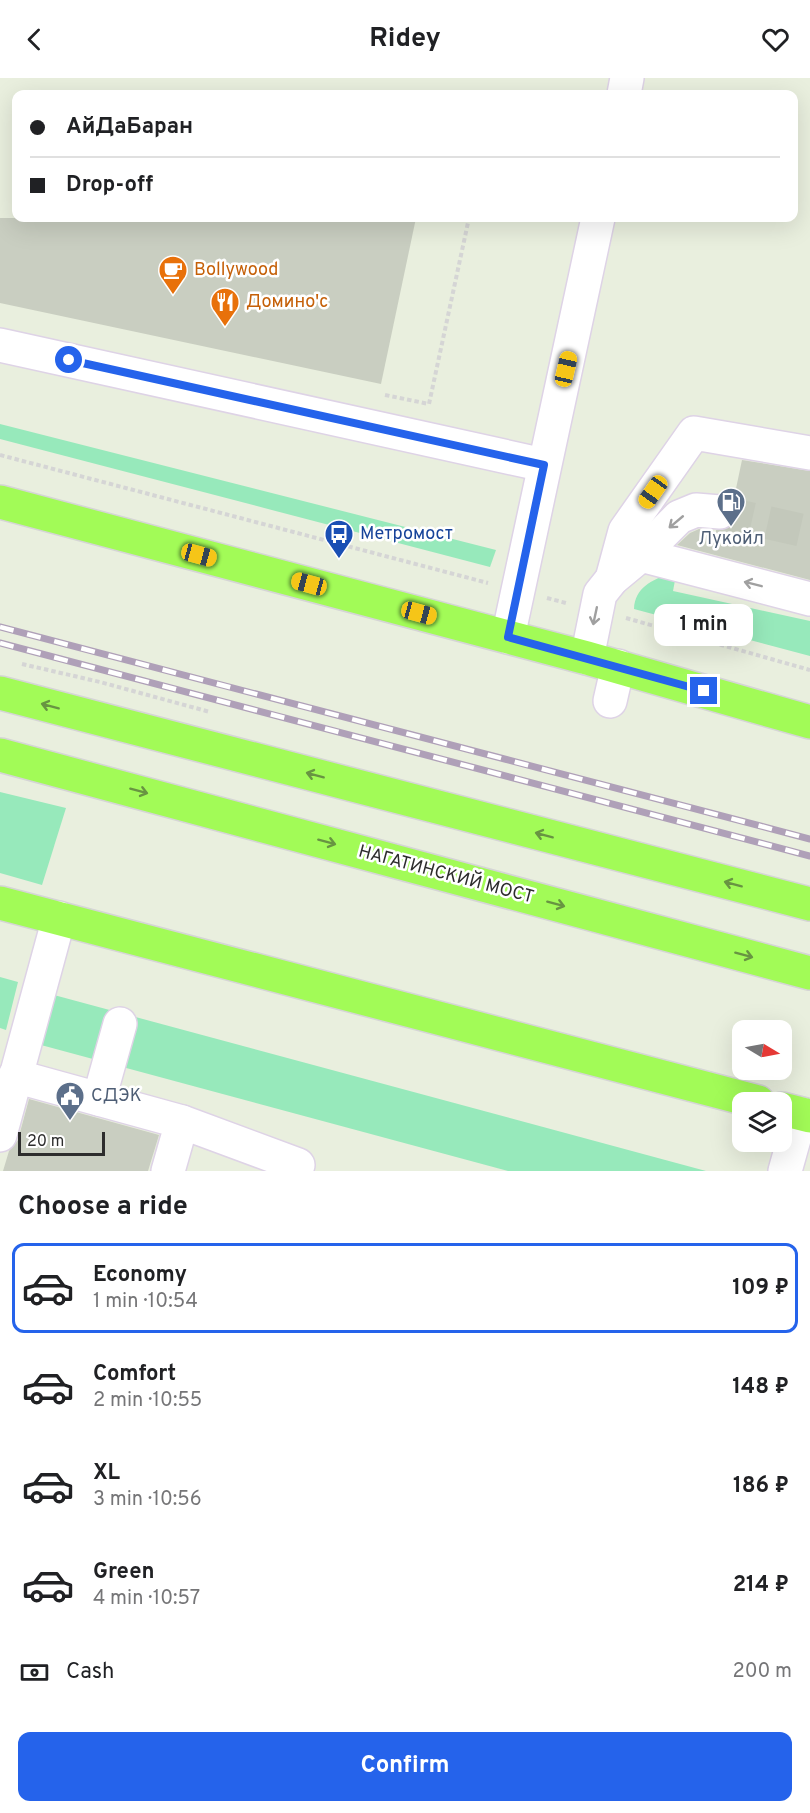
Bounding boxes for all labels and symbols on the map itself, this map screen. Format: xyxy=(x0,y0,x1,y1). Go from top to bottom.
cafe icon: Bollywood xyxy=(157,254,189,296)
place label: Bollywood xyxy=(194,259,278,282)
restaurant icon: Домино'c xyxy=(209,286,241,328)
place label: Домино'c xyxy=(246,291,328,314)
route start xyxy=(55,346,82,373)
car xyxy=(553,349,579,389)
car xyxy=(635,472,671,512)
fuel station icon: Лукойл xyxy=(715,486,747,528)
one-way arrow xyxy=(669,515,684,529)
bus stop icon: Метромост xyxy=(323,518,355,560)
place label: Метромост xyxy=(360,523,453,546)
place label: Лукойл xyxy=(698,528,764,551)
car xyxy=(179,542,219,568)
car xyxy=(289,571,329,597)
one-way arrow xyxy=(744,578,763,589)
car xyxy=(399,600,439,626)
callout: 1 min xyxy=(654,604,754,646)
one-way arrow xyxy=(589,606,601,625)
route end xyxy=(690,677,717,704)
one-way arrow xyxy=(40,699,59,711)
one-way arrow xyxy=(306,769,325,780)
one-way arrow xyxy=(129,786,148,798)
one-way arrow xyxy=(535,829,554,840)
one-way arrow xyxy=(317,837,336,849)
street label: НАГАТИНСКИЙ МОСТ xyxy=(356,839,537,910)
one-way arrow xyxy=(724,878,743,890)
one-way arrow xyxy=(546,899,565,911)
one-way arrow xyxy=(734,950,753,962)
north arrow xyxy=(732,1020,792,1080)
public building icon: СДЭК xyxy=(54,1080,86,1122)
place label: СДЭК xyxy=(91,1085,142,1108)
scale bar xyxy=(18,1129,105,1156)

